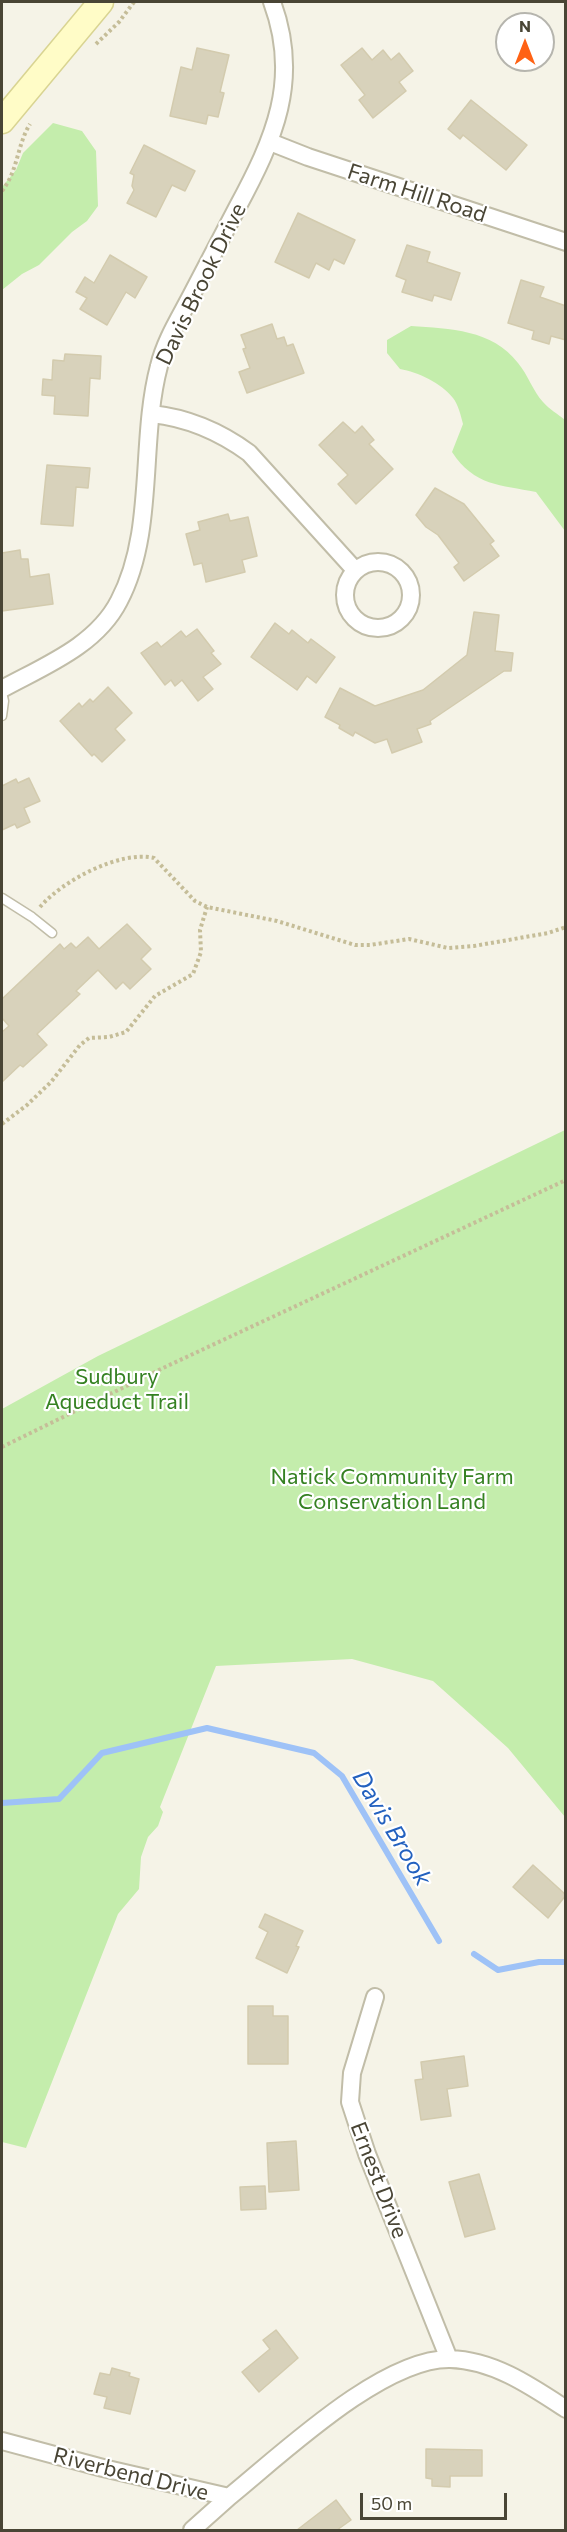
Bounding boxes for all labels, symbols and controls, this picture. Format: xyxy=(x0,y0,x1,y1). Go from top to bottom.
north arrow xyxy=(495,12,555,72)
text: N xyxy=(519,16,531,35)
street label: Farm Hill Road xyxy=(344,158,490,228)
street label: Davis Brook Drive xyxy=(150,199,252,369)
park label: Sudbury Aqueduct Trail xyxy=(45,1364,189,1416)
park label: Natick Community Farm Conservation Land xyxy=(270,1464,514,1516)
water label: Davis Brook xyxy=(346,1765,438,1891)
street label: Ernest Drive xyxy=(345,2118,413,2242)
street label: Riverbend Drive xyxy=(51,2442,211,2506)
scale bar xyxy=(363,2481,510,2519)
text: 50 m xyxy=(371,2492,412,2514)

